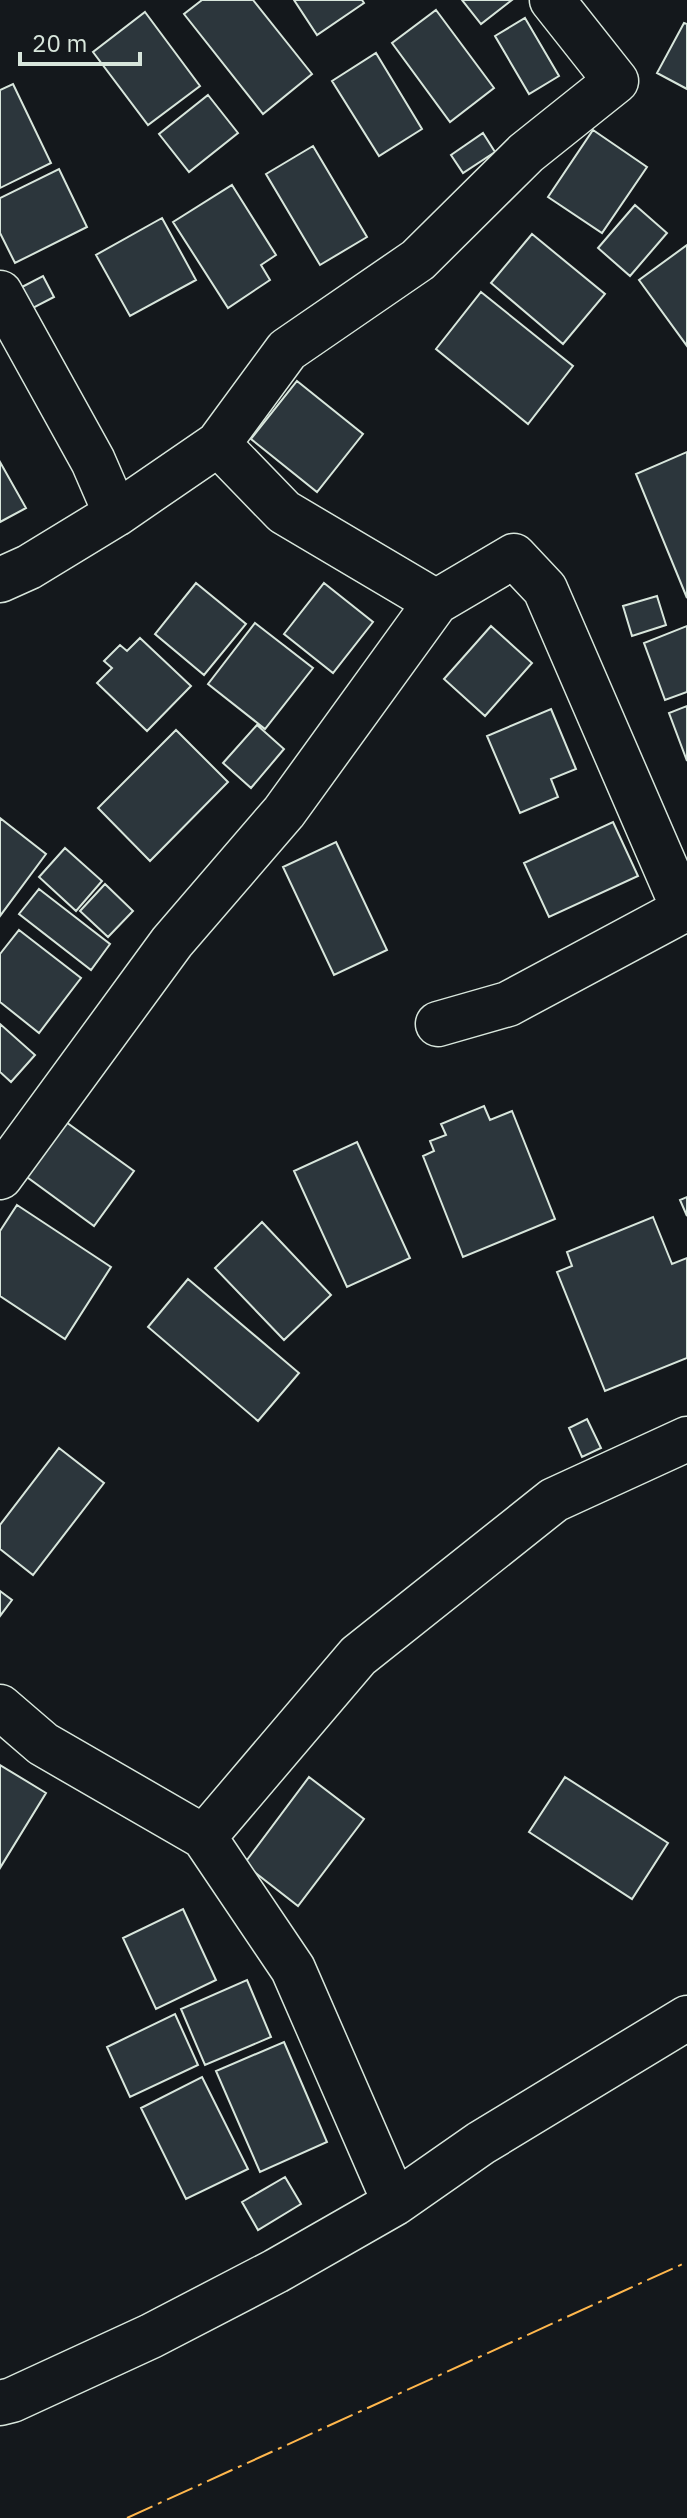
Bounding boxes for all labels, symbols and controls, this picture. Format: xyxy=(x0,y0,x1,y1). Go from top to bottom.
scale bar xyxy=(20,16,140,66)
text: 20 m xyxy=(32,27,87,59)

